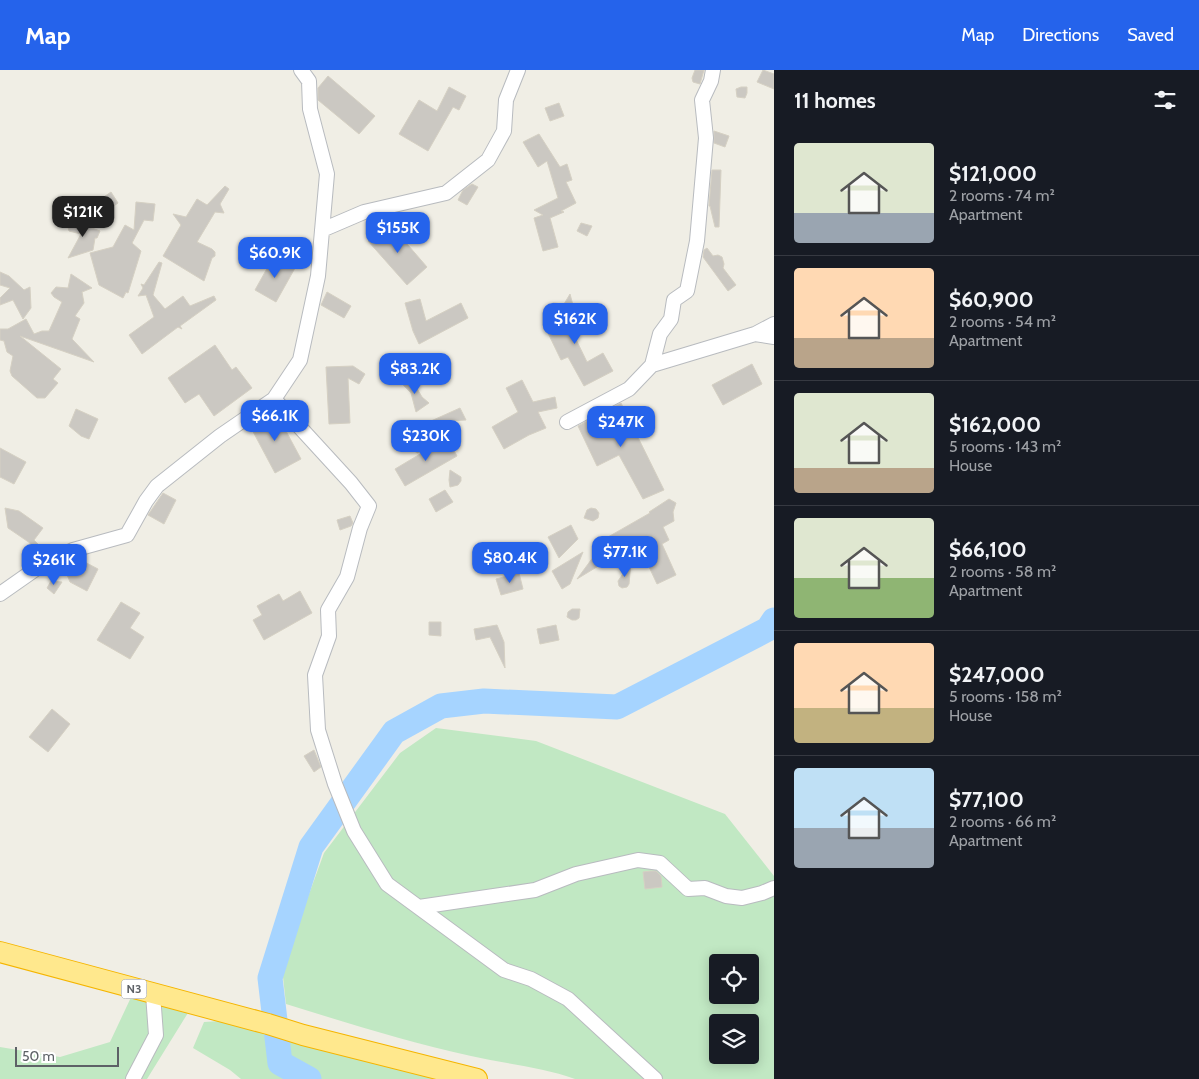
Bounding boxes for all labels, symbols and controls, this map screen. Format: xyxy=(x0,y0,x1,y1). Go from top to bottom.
text: Map xyxy=(25,21,71,50)
text: Map xyxy=(961,24,994,46)
text: Directions xyxy=(1022,24,1099,46)
text: Saved xyxy=(1127,24,1174,46)
icon: filters xyxy=(1151,86,1179,114)
text: 11 homes xyxy=(794,88,876,113)
text: $121,000 xyxy=(949,161,1037,186)
icon: home xyxy=(834,163,894,223)
text: 2 rooms · 74 m² xyxy=(949,186,1055,205)
pin: $121K xyxy=(48,196,118,238)
text: $121K xyxy=(63,202,103,221)
text: Apartment xyxy=(949,205,1022,224)
pin: $155K xyxy=(363,212,433,254)
text: $155K xyxy=(377,218,419,237)
pin: $60.9K xyxy=(234,236,316,279)
text: $60.9K xyxy=(249,243,301,262)
text: $60,900 xyxy=(949,287,1034,312)
icon: home xyxy=(834,288,894,348)
pin: $162K xyxy=(540,302,610,345)
text: $162K xyxy=(554,309,596,328)
text: 2 rooms · 54 m² xyxy=(949,312,1056,331)
text: Apartment xyxy=(949,331,1022,350)
pin: $83.2K xyxy=(374,352,456,395)
text: $83.2K xyxy=(390,359,440,378)
pin: $66.1K xyxy=(234,400,316,442)
text: $66.1K xyxy=(252,406,298,425)
pin: $247K xyxy=(586,406,656,448)
text: $247K xyxy=(598,412,644,431)
text: $162,000 xyxy=(949,412,1041,437)
icon: home xyxy=(834,413,894,473)
pin: $230K xyxy=(391,420,461,462)
text: $230K xyxy=(402,426,450,445)
text: 5 rooms · 143 m² xyxy=(949,437,1061,456)
text: House xyxy=(949,456,992,475)
pin: $77.1K xyxy=(584,536,666,578)
text: $66,100 xyxy=(949,537,1027,562)
icon: home xyxy=(834,538,894,598)
pin: $80.4K xyxy=(469,542,551,584)
text: $77.1K xyxy=(603,542,647,561)
pin: $261K xyxy=(19,544,89,586)
text: $80.4K xyxy=(483,548,537,567)
text: $261K xyxy=(33,550,75,569)
text: 2 rooms · 58 m² xyxy=(949,562,1056,581)
text: Apartment xyxy=(949,581,1022,600)
text: $247,000 xyxy=(949,662,1044,687)
icon: home xyxy=(834,663,894,723)
text: 5 rooms · 158 m² xyxy=(949,687,1062,706)
text: House xyxy=(949,706,992,725)
text: $77,100 xyxy=(949,787,1024,812)
icon: home xyxy=(834,788,894,848)
text: 2 rooms · 66 m² xyxy=(949,812,1056,831)
text: Apartment xyxy=(949,831,1022,850)
map controls xyxy=(709,954,759,1064)
button: locate xyxy=(709,954,759,1004)
road number: N3 xyxy=(122,980,146,999)
button: layers xyxy=(709,1014,759,1064)
scale bar xyxy=(15,1044,119,1067)
text: 50 m xyxy=(22,1047,55,1065)

